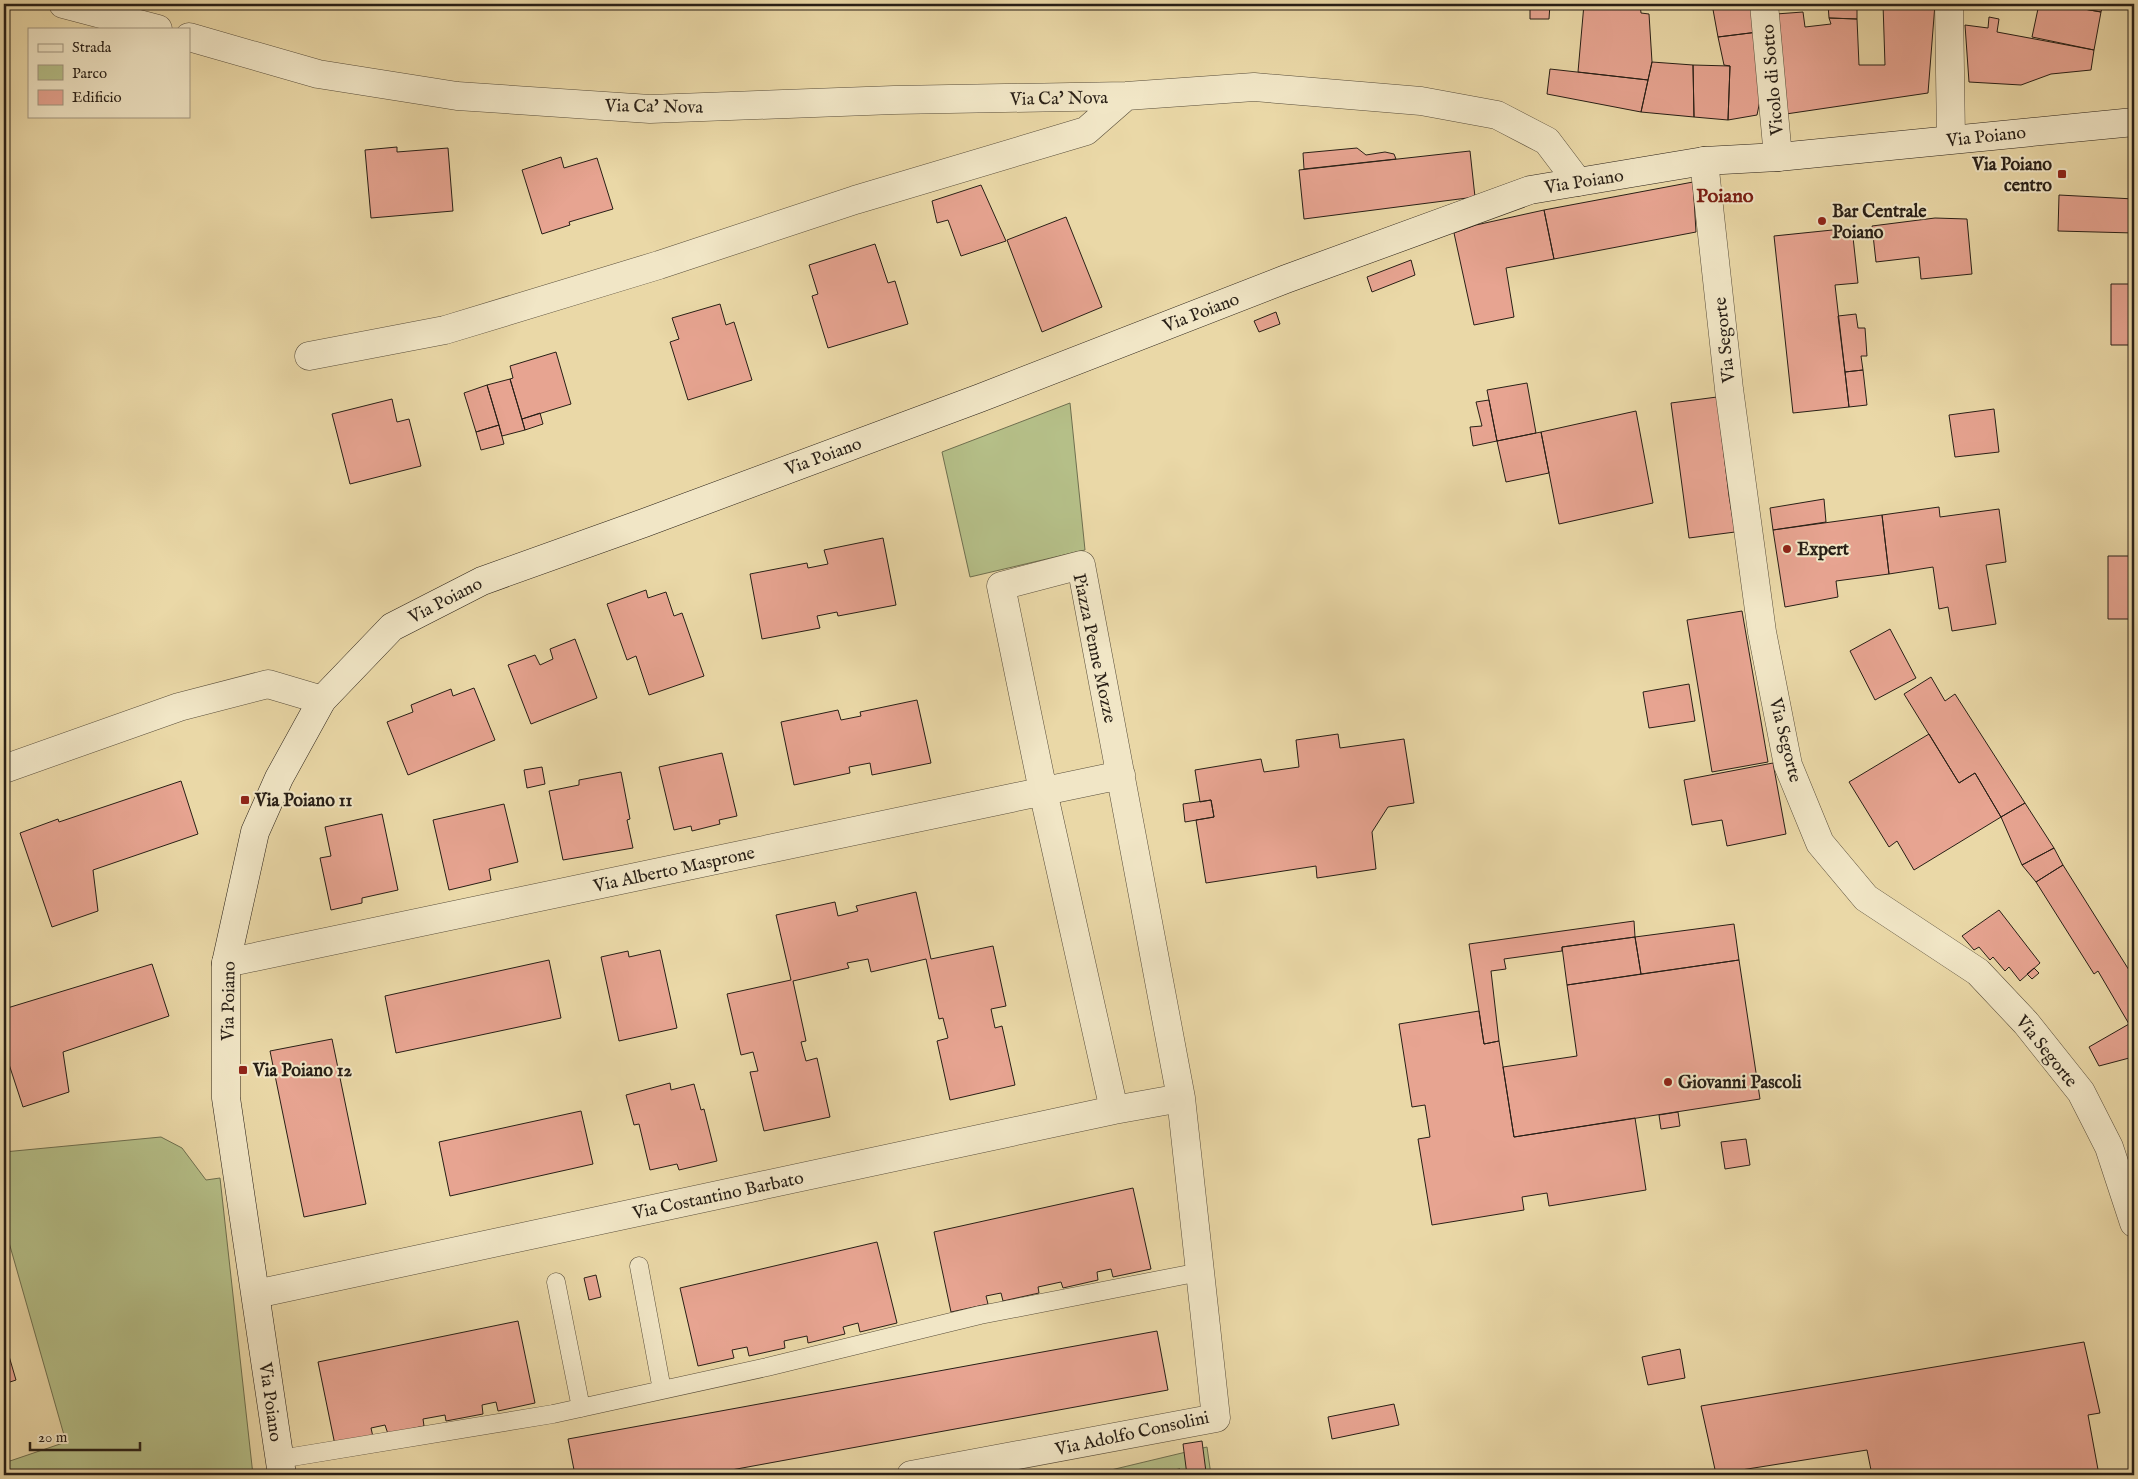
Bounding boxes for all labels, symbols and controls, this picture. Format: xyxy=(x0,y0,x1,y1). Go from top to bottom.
street label: Vicolo di Sotto xyxy=(1757,23,1790,137)
legend xyxy=(28,28,190,118)
text: Strada xyxy=(72,38,112,57)
text: Parco xyxy=(72,64,107,83)
street label: Via Ca' Nova xyxy=(1009,87,1108,112)
text: Edificio xyxy=(72,88,122,107)
street label: Via Ca' Nova xyxy=(604,95,703,120)
street label: Via Poiano xyxy=(1944,122,2027,153)
place label: Via Poiano centro xyxy=(1971,154,2052,198)
street label: Via Poiano xyxy=(1542,165,1626,200)
marker: Via Poiano centro xyxy=(2056,168,2068,180)
district label: Poiano xyxy=(1696,184,1754,209)
place label: Bar Centrale Poiano xyxy=(1832,201,1927,245)
marker: Bar Centrale Poiano xyxy=(1816,215,1828,227)
street label: Via Poiano xyxy=(1159,288,1243,339)
street label: Via Segorte xyxy=(1710,296,1742,385)
street label: Via Poiano xyxy=(781,433,865,482)
place label: Expert xyxy=(1797,539,1850,562)
marker: Expert xyxy=(1781,543,1793,555)
street label: Piazza Penne Mozze xyxy=(1066,571,1121,725)
street label: Via Poiano xyxy=(404,573,487,630)
street label: Via Segorte xyxy=(1763,695,1806,785)
place label: Via Poiano 11 xyxy=(254,790,353,813)
marker: Via Poiano 11 xyxy=(239,794,251,806)
street label: Via Alberto Masprone xyxy=(590,842,757,899)
street label: Via Poiano xyxy=(217,961,242,1042)
street label: Via Segorte xyxy=(2009,1010,2082,1093)
place label: Via Poiano 12 xyxy=(252,1060,353,1083)
marker: Via Poiano 12 xyxy=(237,1064,249,1076)
place label: Giovanni Pascoli xyxy=(1678,1072,1802,1095)
marker: Giovanni Pascoli xyxy=(1662,1076,1674,1088)
street label: Via Costantino Barbato xyxy=(630,1167,806,1226)
street label: Via Poiano xyxy=(252,1360,287,1444)
street label: Via Adolfo Consolini xyxy=(1052,1407,1212,1462)
scale bar xyxy=(30,1419,140,1451)
text: 20 m xyxy=(38,1428,68,1447)

